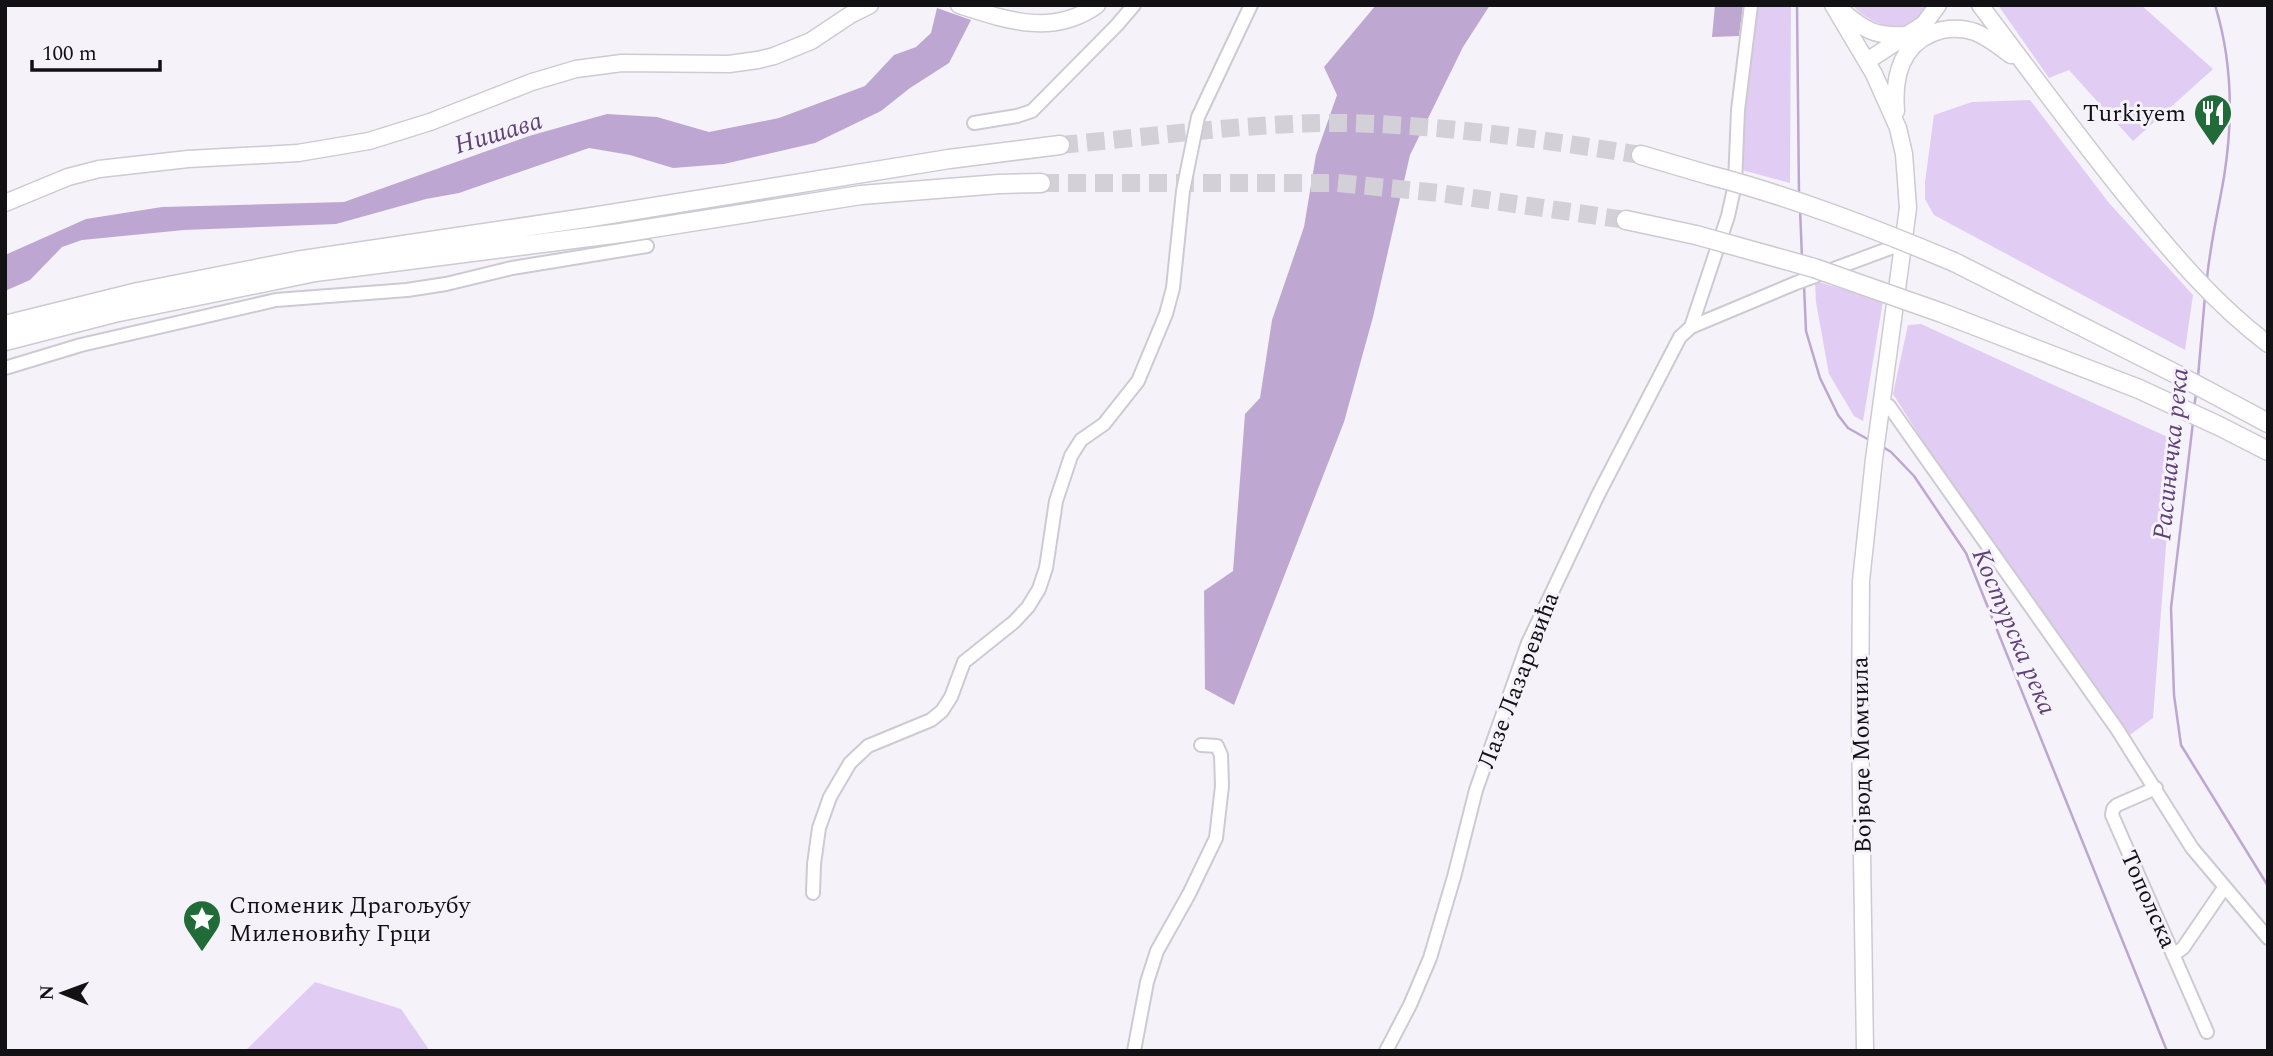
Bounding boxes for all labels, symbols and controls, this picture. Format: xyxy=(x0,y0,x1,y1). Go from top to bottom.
scale bar xyxy=(32,28,159,72)
text: 100 m xyxy=(42,38,97,70)
restaurant icon: Turkiyem xyxy=(2192,92,2234,147)
place label: Turkiyem xyxy=(2083,96,2186,132)
water label: Нишава xyxy=(449,101,547,165)
water label: Расиначка река xyxy=(2142,366,2200,542)
water label: Костурска река xyxy=(1961,542,2067,721)
street label: Лазе Лазаревића xyxy=(1469,586,1569,774)
street label: Војводе Момчила xyxy=(1842,656,1882,854)
street label: Тополска xyxy=(2111,845,2186,954)
place label: Споменик Драгољубу Миленовићу Грци xyxy=(229,888,472,952)
place icon: Споменик Драгољубу Миленовићу Грци xyxy=(181,898,223,953)
north arrow xyxy=(28,958,98,1028)
text: N xyxy=(33,985,62,1001)

